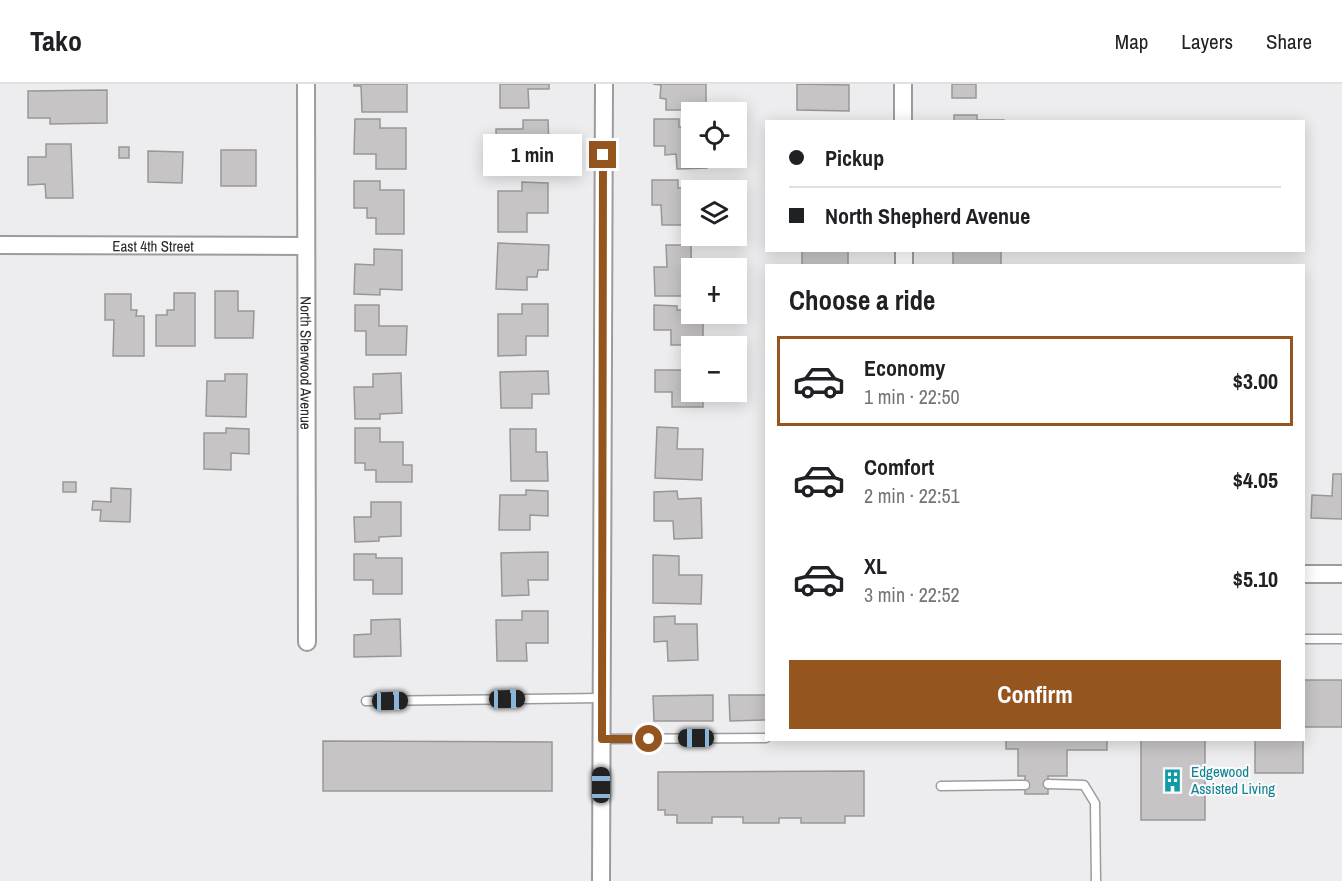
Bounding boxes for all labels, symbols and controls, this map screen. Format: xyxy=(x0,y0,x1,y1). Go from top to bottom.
text: Tako xyxy=(30,22,82,60)
text: Map xyxy=(1115,27,1148,56)
text: Layers xyxy=(1181,27,1233,56)
text: Share xyxy=(1266,27,1312,56)
map controls xyxy=(681,102,747,402)
button: locate xyxy=(681,102,747,168)
callout: 1 min xyxy=(483,134,582,176)
text: 1 min xyxy=(511,141,554,168)
route end xyxy=(589,141,616,168)
text: Pickup xyxy=(825,143,884,173)
button: layers xyxy=(681,180,747,246)
text: North Shepherd Avenue xyxy=(825,201,1030,231)
street label: East 4th Street xyxy=(112,235,194,256)
button: + xyxy=(681,258,747,324)
text: Choose a ride xyxy=(789,282,935,318)
street label: North Sherwood Avenue xyxy=(296,296,317,430)
button: − xyxy=(681,336,747,402)
text: Economy xyxy=(864,353,945,383)
icon: car xyxy=(792,354,846,408)
text: $3.00 xyxy=(1233,366,1278,396)
text: 1 min · 22:50 xyxy=(864,383,960,410)
text: Comfort xyxy=(864,452,934,482)
icon: car xyxy=(792,453,846,507)
text: $4.05 xyxy=(1233,465,1278,495)
text: 2 min · 22:51 xyxy=(864,482,960,509)
text: XL xyxy=(864,551,887,581)
icon: car xyxy=(792,552,846,606)
text: $5.10 xyxy=(1233,564,1278,594)
text: 3 min · 22:52 xyxy=(864,581,960,608)
button: Confirm xyxy=(789,660,1281,729)
car xyxy=(489,690,525,708)
car xyxy=(372,692,408,710)
route start xyxy=(635,725,662,752)
car xyxy=(678,729,714,747)
place label: Edgewood Assisted Living xyxy=(1190,761,1275,799)
car xyxy=(592,767,610,803)
building icon: Edgewood Assisted Living xyxy=(1160,767,1186,793)

